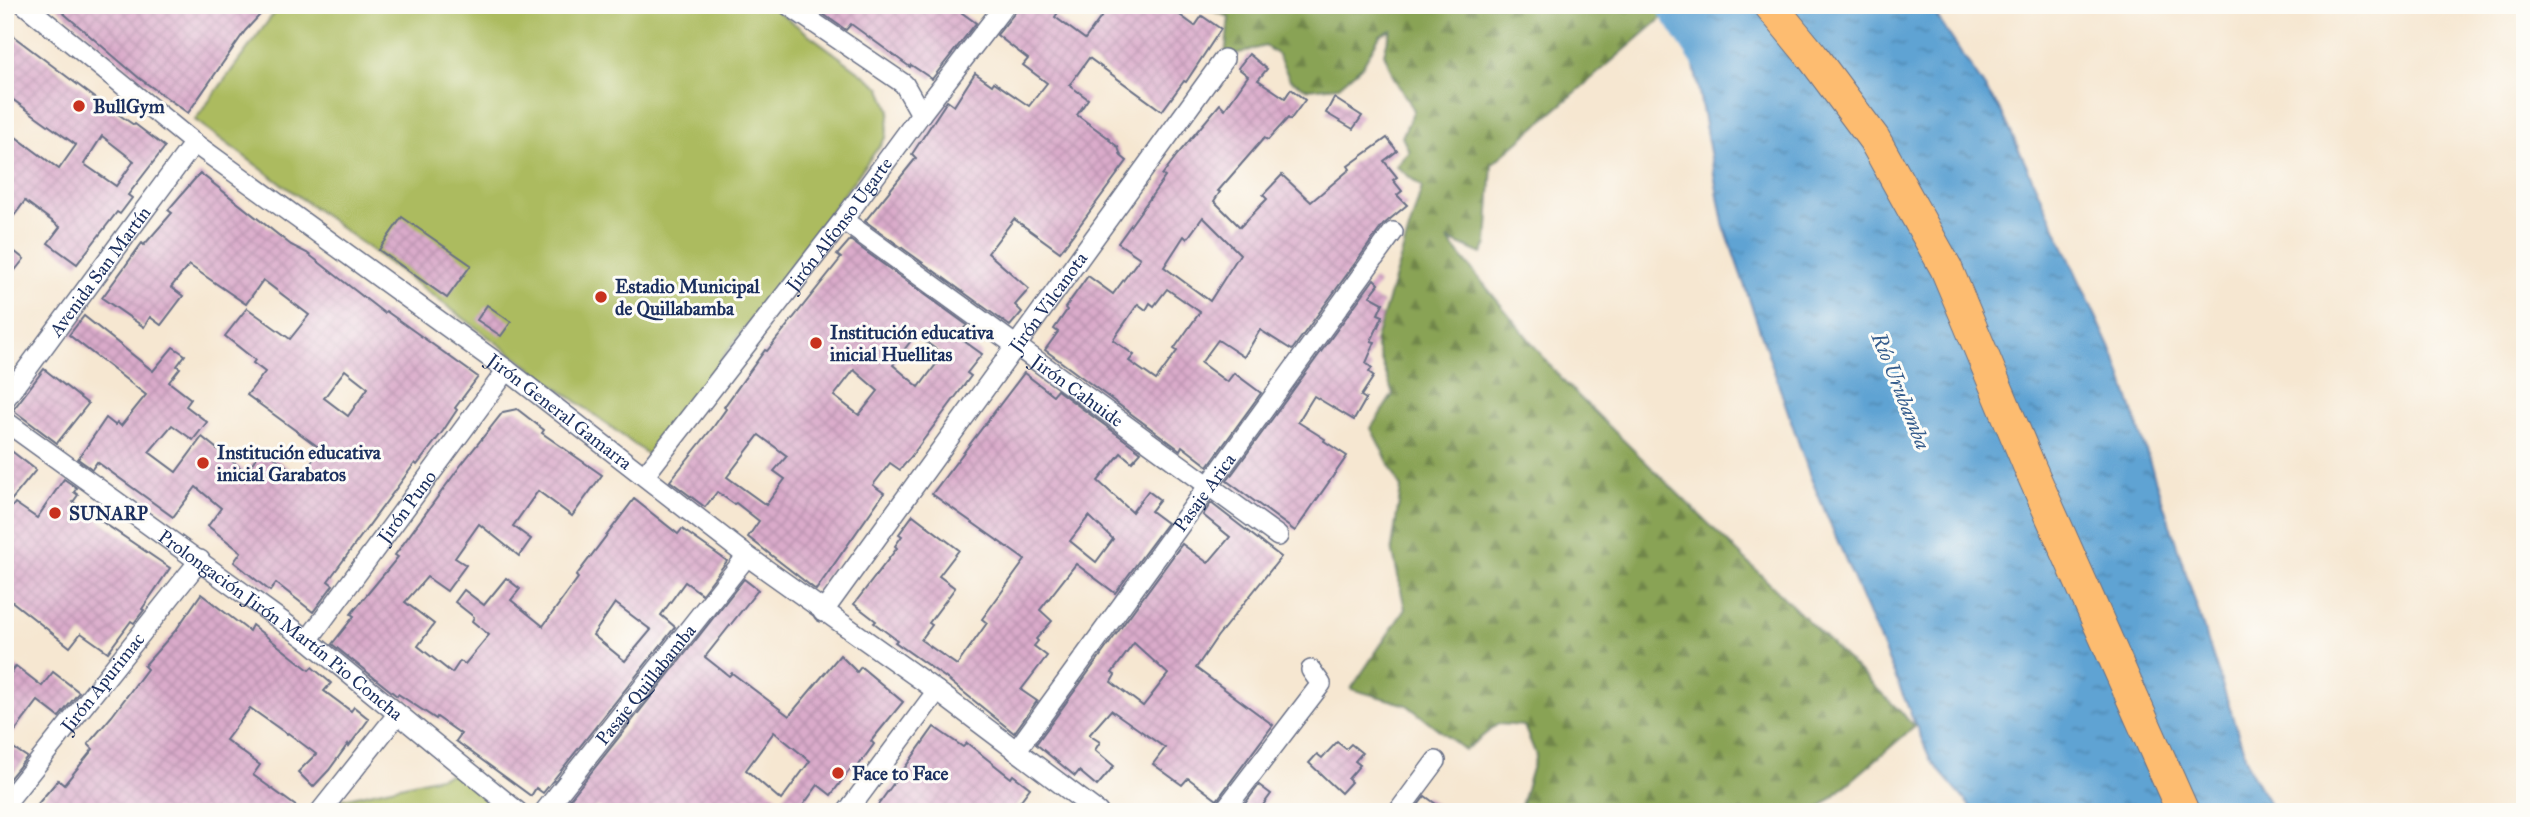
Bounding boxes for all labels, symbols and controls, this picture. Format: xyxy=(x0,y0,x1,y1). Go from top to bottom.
place label: BullGym xyxy=(93,95,165,119)
marker: BullGym xyxy=(71,98,87,114)
street label: Jirón Alfonso Ugarte xyxy=(780,153,897,298)
street label: Avenida San Martín xyxy=(44,202,156,342)
street label: Jirón Vilcanota xyxy=(1003,247,1093,359)
place label: Estadio Municipal de Quillabamba xyxy=(615,275,760,321)
marker: Estadio Municipal de Quillabamba xyxy=(593,289,609,305)
place label: Institución educativa inicial Huellitas xyxy=(830,321,995,366)
water label: Río Urubamba xyxy=(1865,328,1936,453)
marker: Institución educativa inicial Huellitas xyxy=(808,335,824,351)
street label: Jirón General Gamarra xyxy=(481,347,637,475)
street label: Jirón Cahuide xyxy=(1025,349,1128,432)
place label: Institución educativa inicial Garabatos xyxy=(217,441,382,486)
street label: Pasaje Arica xyxy=(1168,448,1241,536)
marker: Institución educativa inicial Garabatos xyxy=(195,455,211,471)
street label: Jirón Puno xyxy=(371,465,442,550)
place label: SUNARP xyxy=(69,502,148,525)
marker: SUNARP xyxy=(47,505,63,521)
street label: Prolongación Jirón Martín Pio Concha xyxy=(154,525,408,726)
street label: Pasaje Quillabamba xyxy=(591,619,701,750)
street label: Jirón Apurimac xyxy=(55,628,149,739)
place label: Face to Face xyxy=(852,762,949,785)
marker: Face to Face xyxy=(830,765,846,781)

